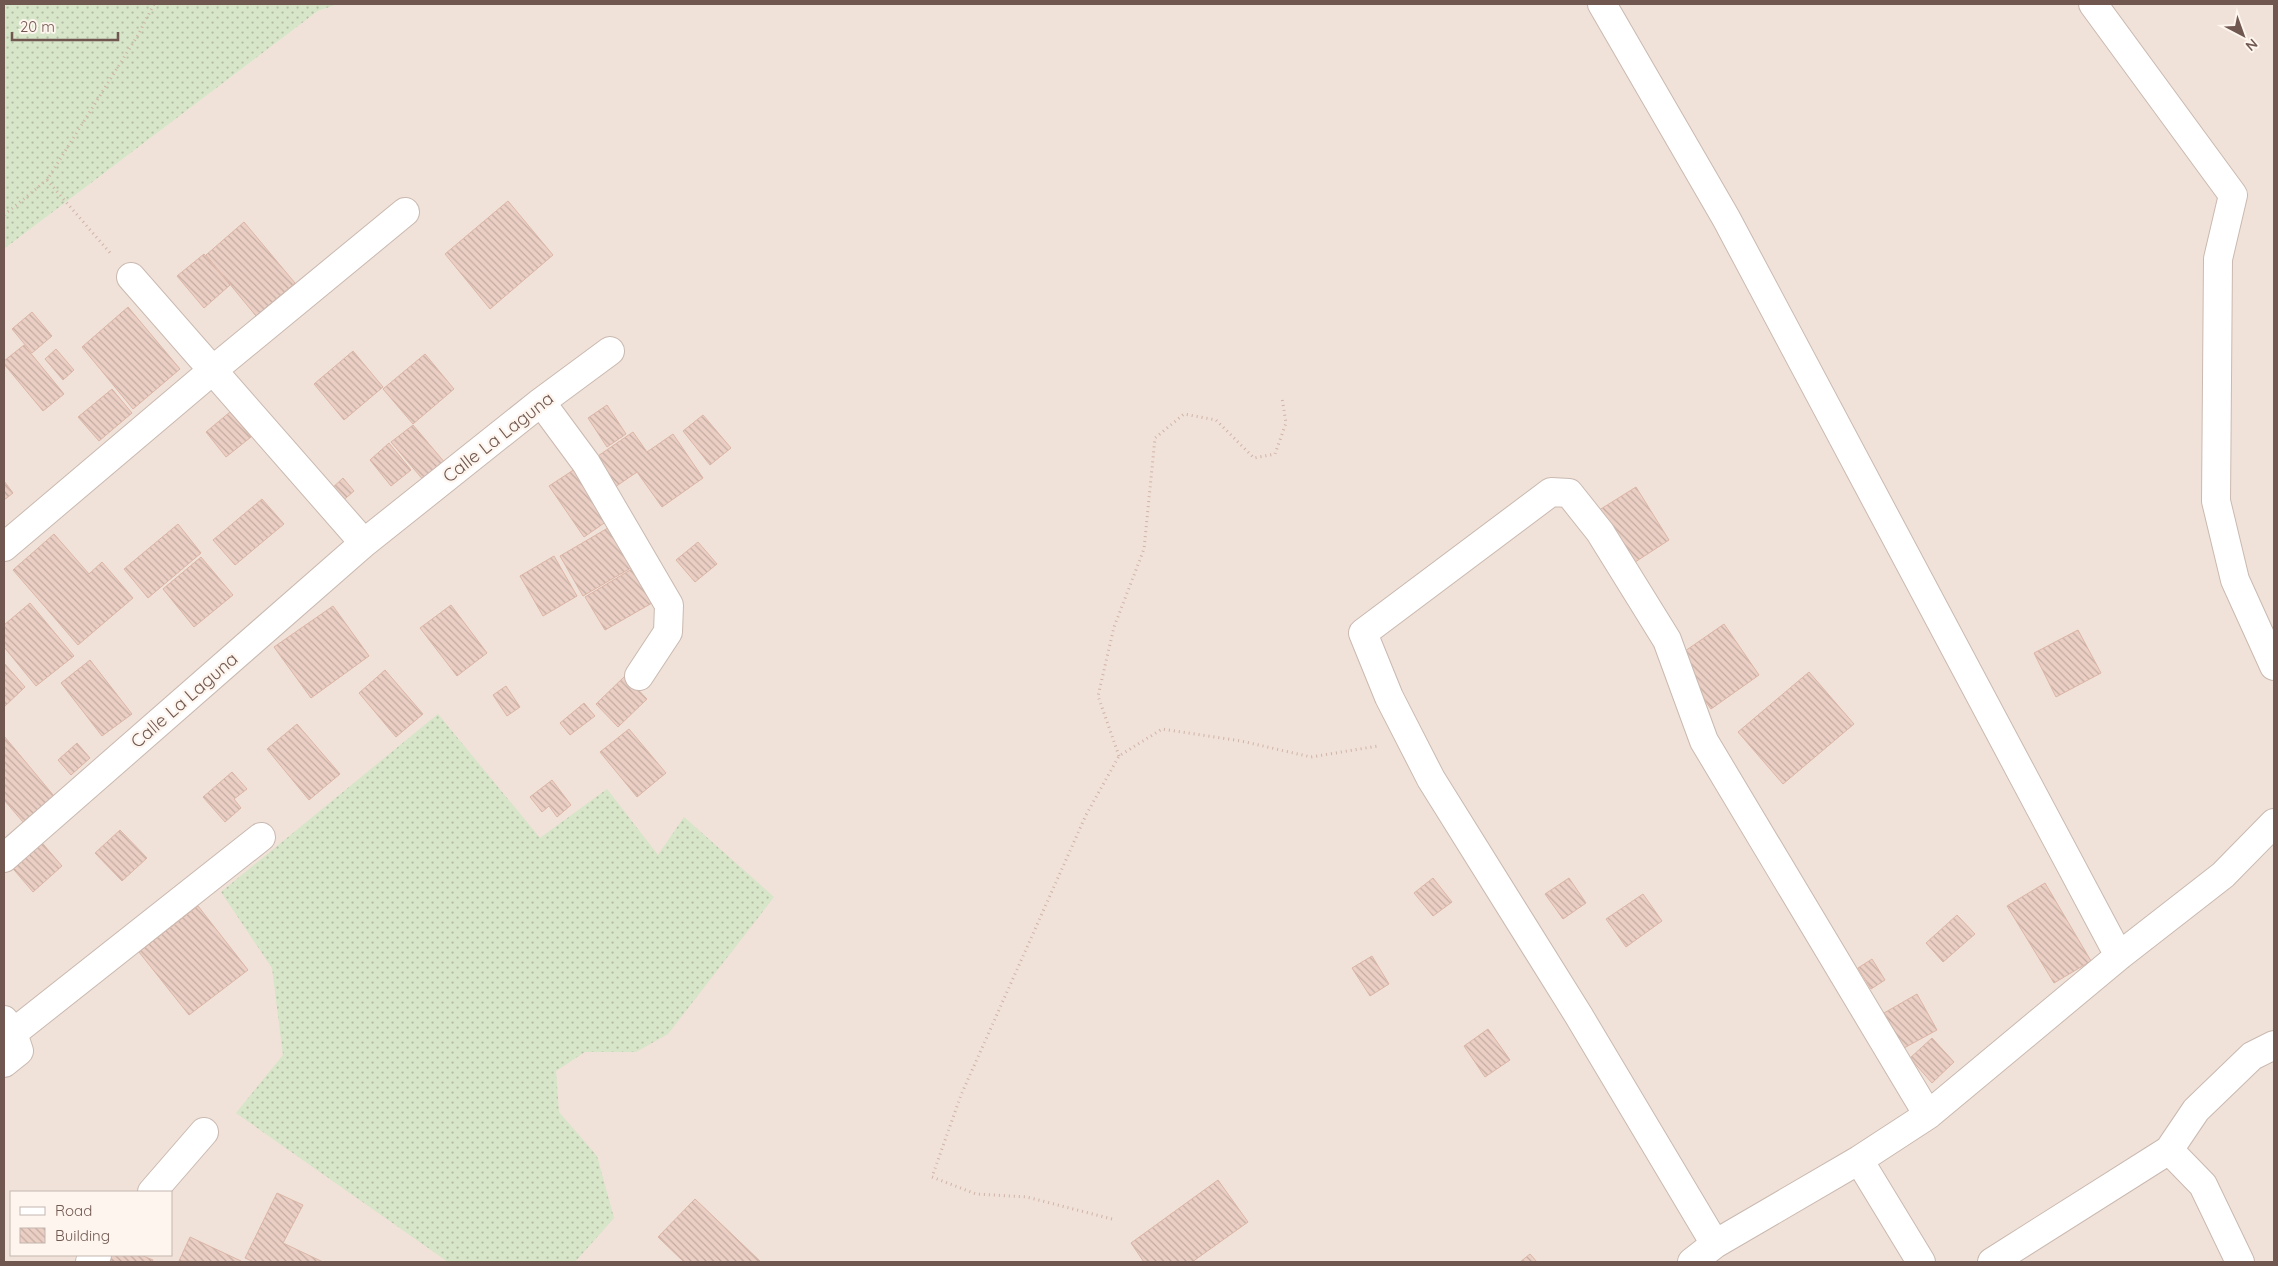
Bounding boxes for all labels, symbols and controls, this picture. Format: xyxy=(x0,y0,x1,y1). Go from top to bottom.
scale bar xyxy=(12,10,119,42)
north arrow xyxy=(2218,10,2268,60)
text: 20 m xyxy=(20,17,55,36)
text: N xyxy=(2242,35,2261,55)
street label: Calle La Laguna xyxy=(438,387,558,487)
street label: Calle La Laguna xyxy=(126,647,242,753)
legend xyxy=(10,1191,172,1256)
text: Road xyxy=(55,1201,92,1220)
text: Building xyxy=(55,1226,110,1245)

